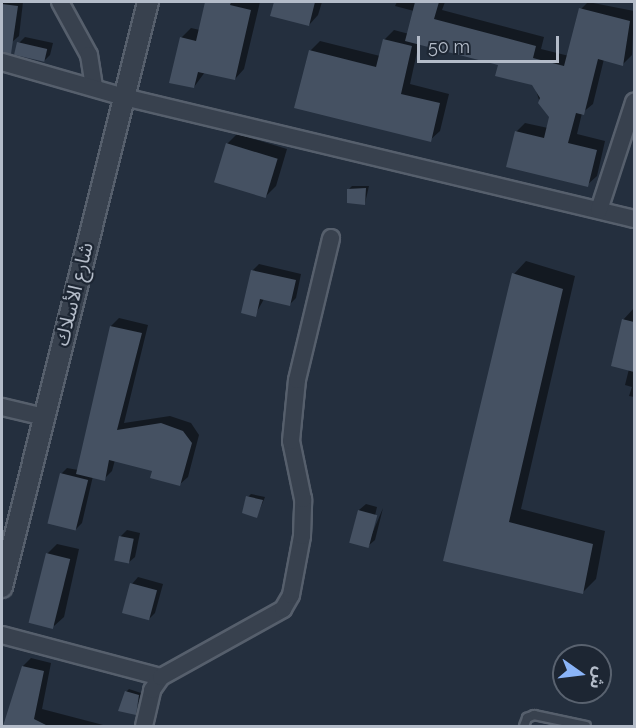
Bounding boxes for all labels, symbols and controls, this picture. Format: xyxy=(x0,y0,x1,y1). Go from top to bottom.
scale bar xyxy=(420,24,562,62)
text: 50 m xyxy=(428,36,470,57)
street label: شارع الأسلاك xyxy=(50,240,98,348)
north arrow xyxy=(552,644,612,704)
text: ش xyxy=(586,665,610,691)

